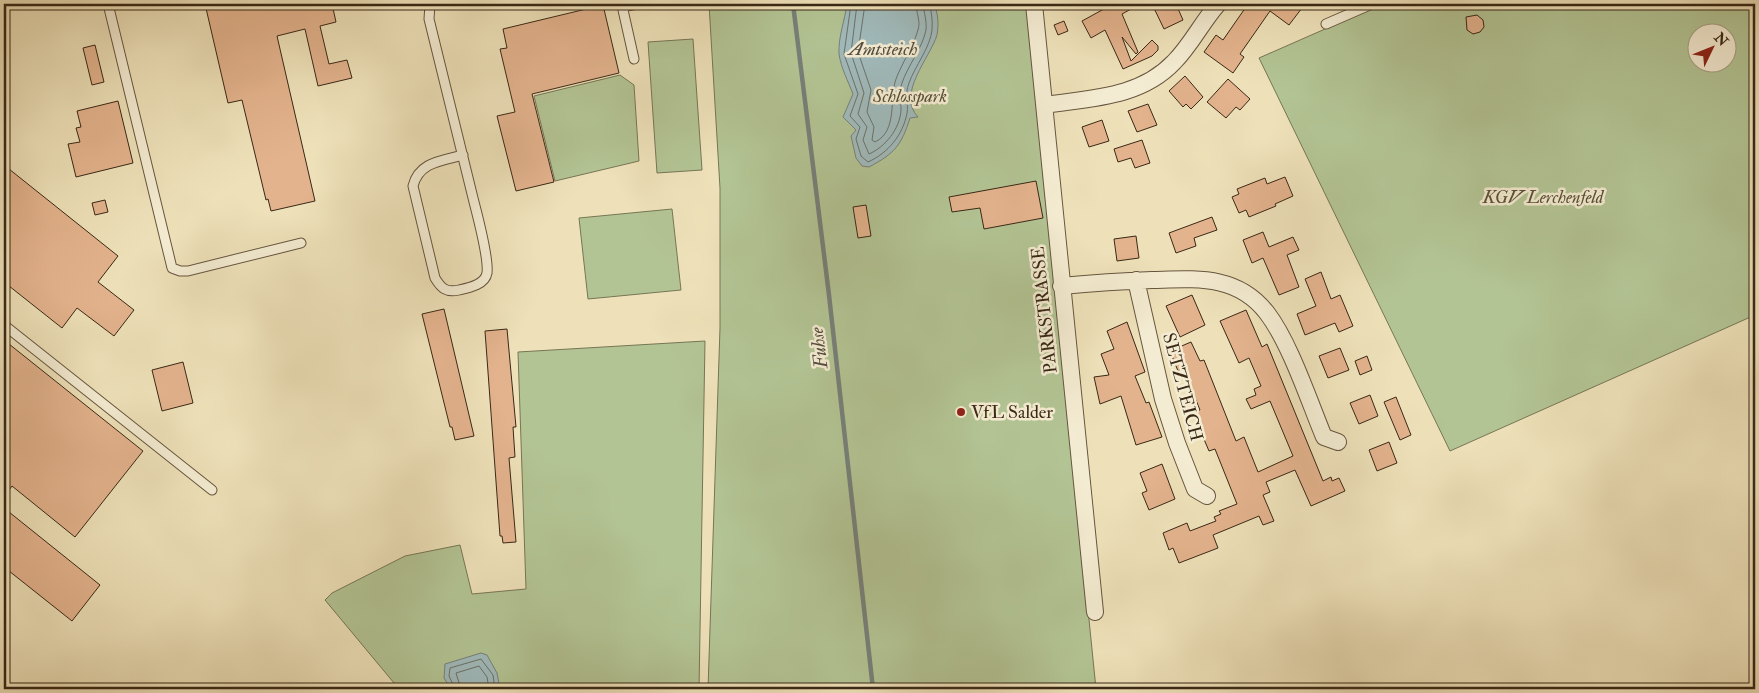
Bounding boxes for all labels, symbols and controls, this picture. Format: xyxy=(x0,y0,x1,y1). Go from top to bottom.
north arrow xyxy=(1686,22,1736,72)
text: N xyxy=(1710,28,1732,50)
water label: Amtsteich xyxy=(846,37,918,61)
park label: Schlosspark xyxy=(872,85,947,108)
park label: KGV Lerchenfeld xyxy=(1482,186,1605,209)
street label: PARKSTRASSE xyxy=(1026,245,1063,375)
water label: Fuhse xyxy=(804,325,834,371)
street label: SETZTEICH xyxy=(1157,330,1208,444)
place label: VfL Salder xyxy=(971,401,1053,424)
marker: VfL Salder xyxy=(955,406,967,418)

